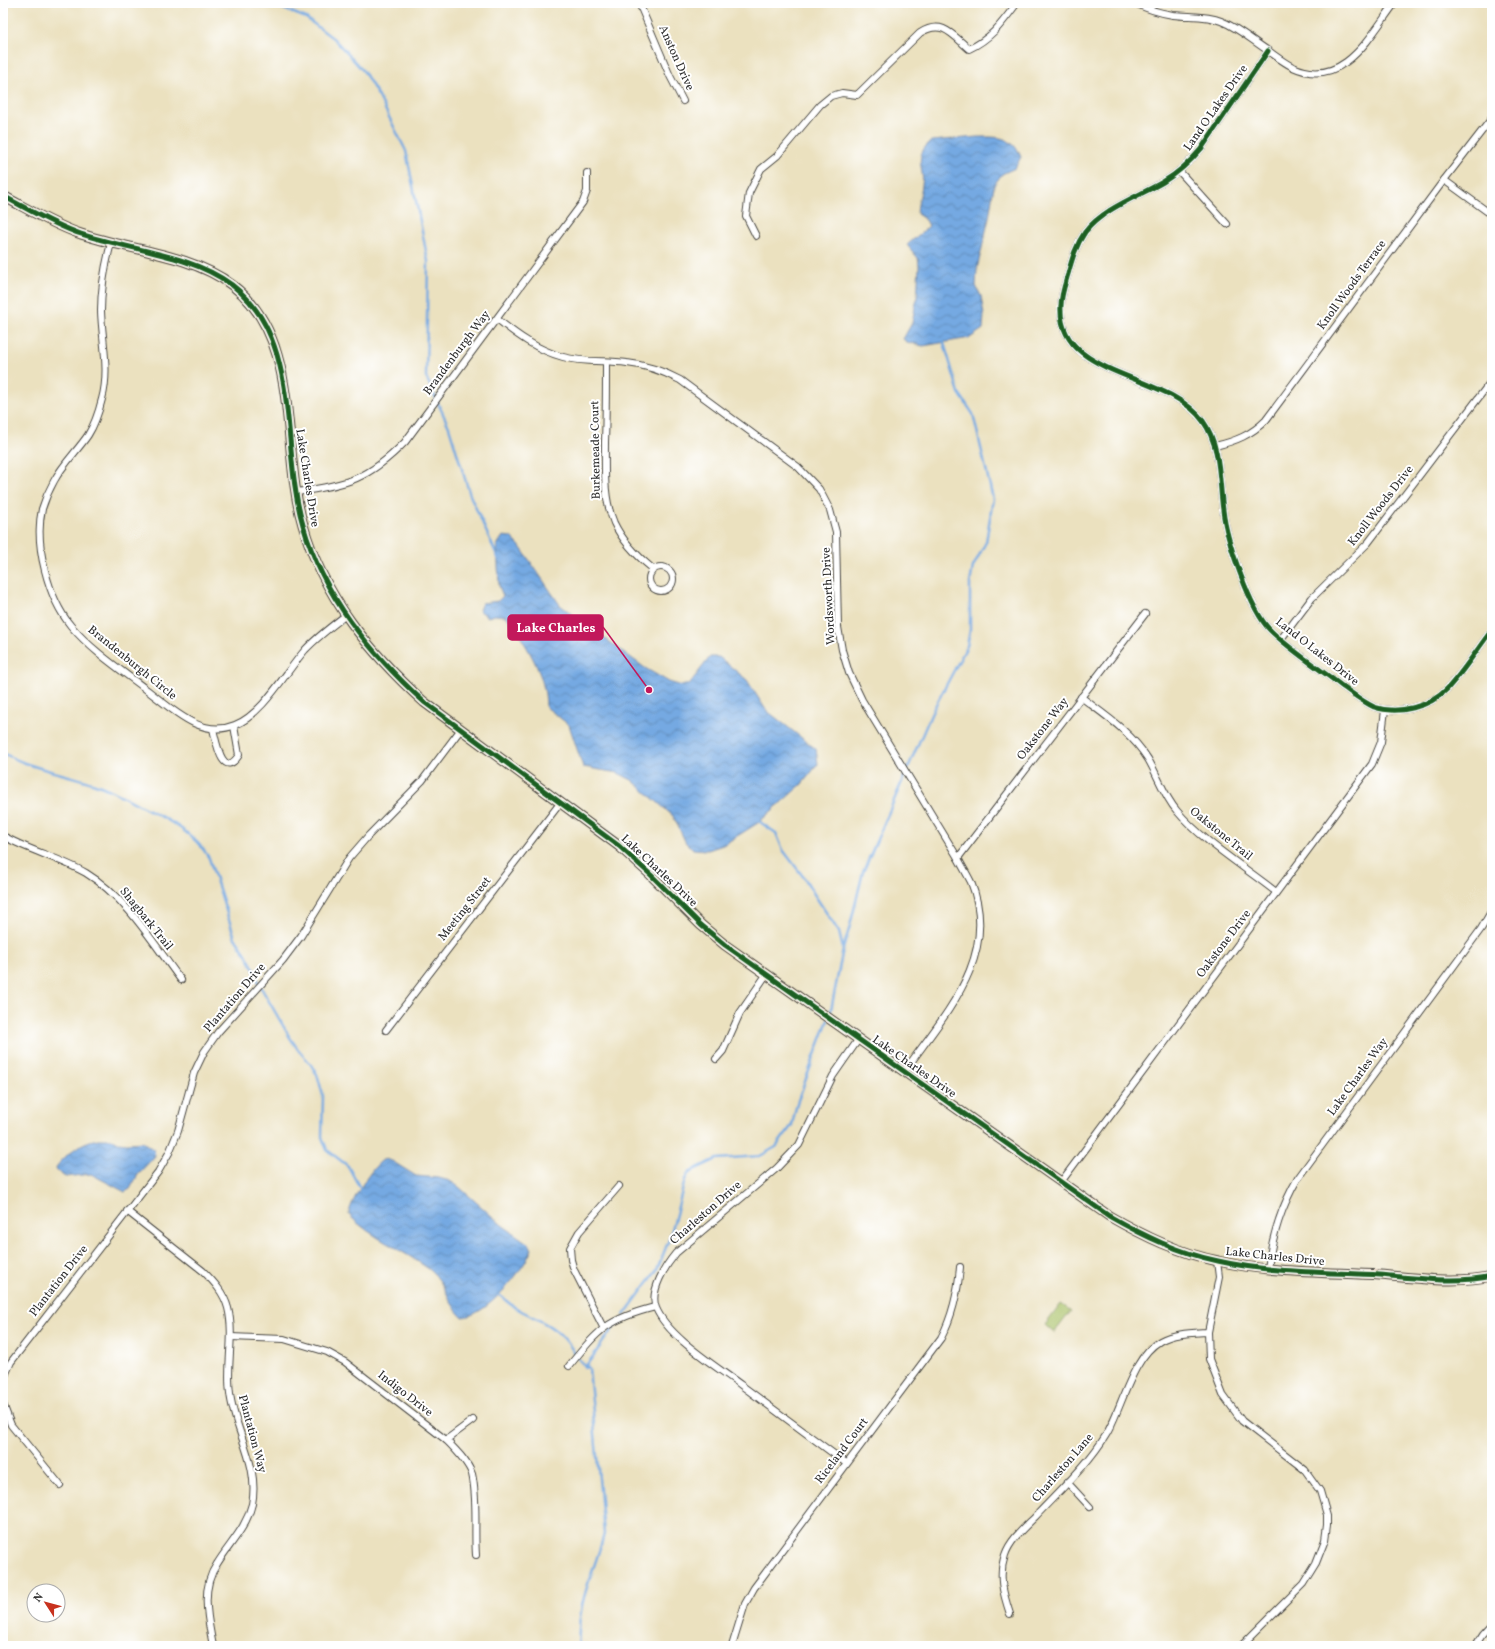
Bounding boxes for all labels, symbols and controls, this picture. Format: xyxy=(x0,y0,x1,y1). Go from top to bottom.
street label: Anston Drive xyxy=(654,23,698,94)
street label: Land O Lakes Drive xyxy=(1180,61,1252,154)
street label: Knoll Woods Terrace xyxy=(1314,237,1390,333)
street label: Brandenburgh Way xyxy=(420,307,494,399)
street label: Burkemeade Court xyxy=(587,401,605,499)
street label: Lake Charles Drive xyxy=(291,428,323,529)
street label: Knoll Woods Drive xyxy=(1344,462,1418,550)
street label: Wordsworth Drive xyxy=(818,546,840,645)
street label: Land O Lakes Drive xyxy=(1272,614,1362,690)
callout: Lake Charles xyxy=(508,615,603,640)
text: Lake Charles xyxy=(516,620,596,638)
street label: Brandenburgh Circle xyxy=(84,622,180,704)
street label: Oakstone Way xyxy=(1014,694,1073,764)
street label: Oakstone Trail xyxy=(1186,804,1256,865)
street label: Lake Charles Drive xyxy=(617,831,701,911)
street label: Meeting Street xyxy=(435,874,495,944)
street label: Shagbark Trail xyxy=(116,884,177,954)
street label: Oakstone Drive xyxy=(1193,906,1255,981)
street label: Plantation Drive xyxy=(200,960,270,1036)
street label: Lake Charles Drive xyxy=(869,1032,959,1102)
street label: Lake Charles Way xyxy=(1324,1034,1392,1119)
street label: Charleston Drive xyxy=(667,1177,745,1248)
street label: Plantation Drive xyxy=(26,1242,92,1320)
street label: Lake Charles Drive xyxy=(1225,1244,1325,1270)
street label: Indigo Drive xyxy=(374,1367,436,1421)
street label: Plantation Way xyxy=(234,1393,270,1475)
street label: Riceland Court xyxy=(812,1415,872,1487)
street label: Charleston Lane xyxy=(1029,1430,1097,1506)
north arrow xyxy=(26,1583,66,1623)
text: N xyxy=(31,1590,48,1606)

